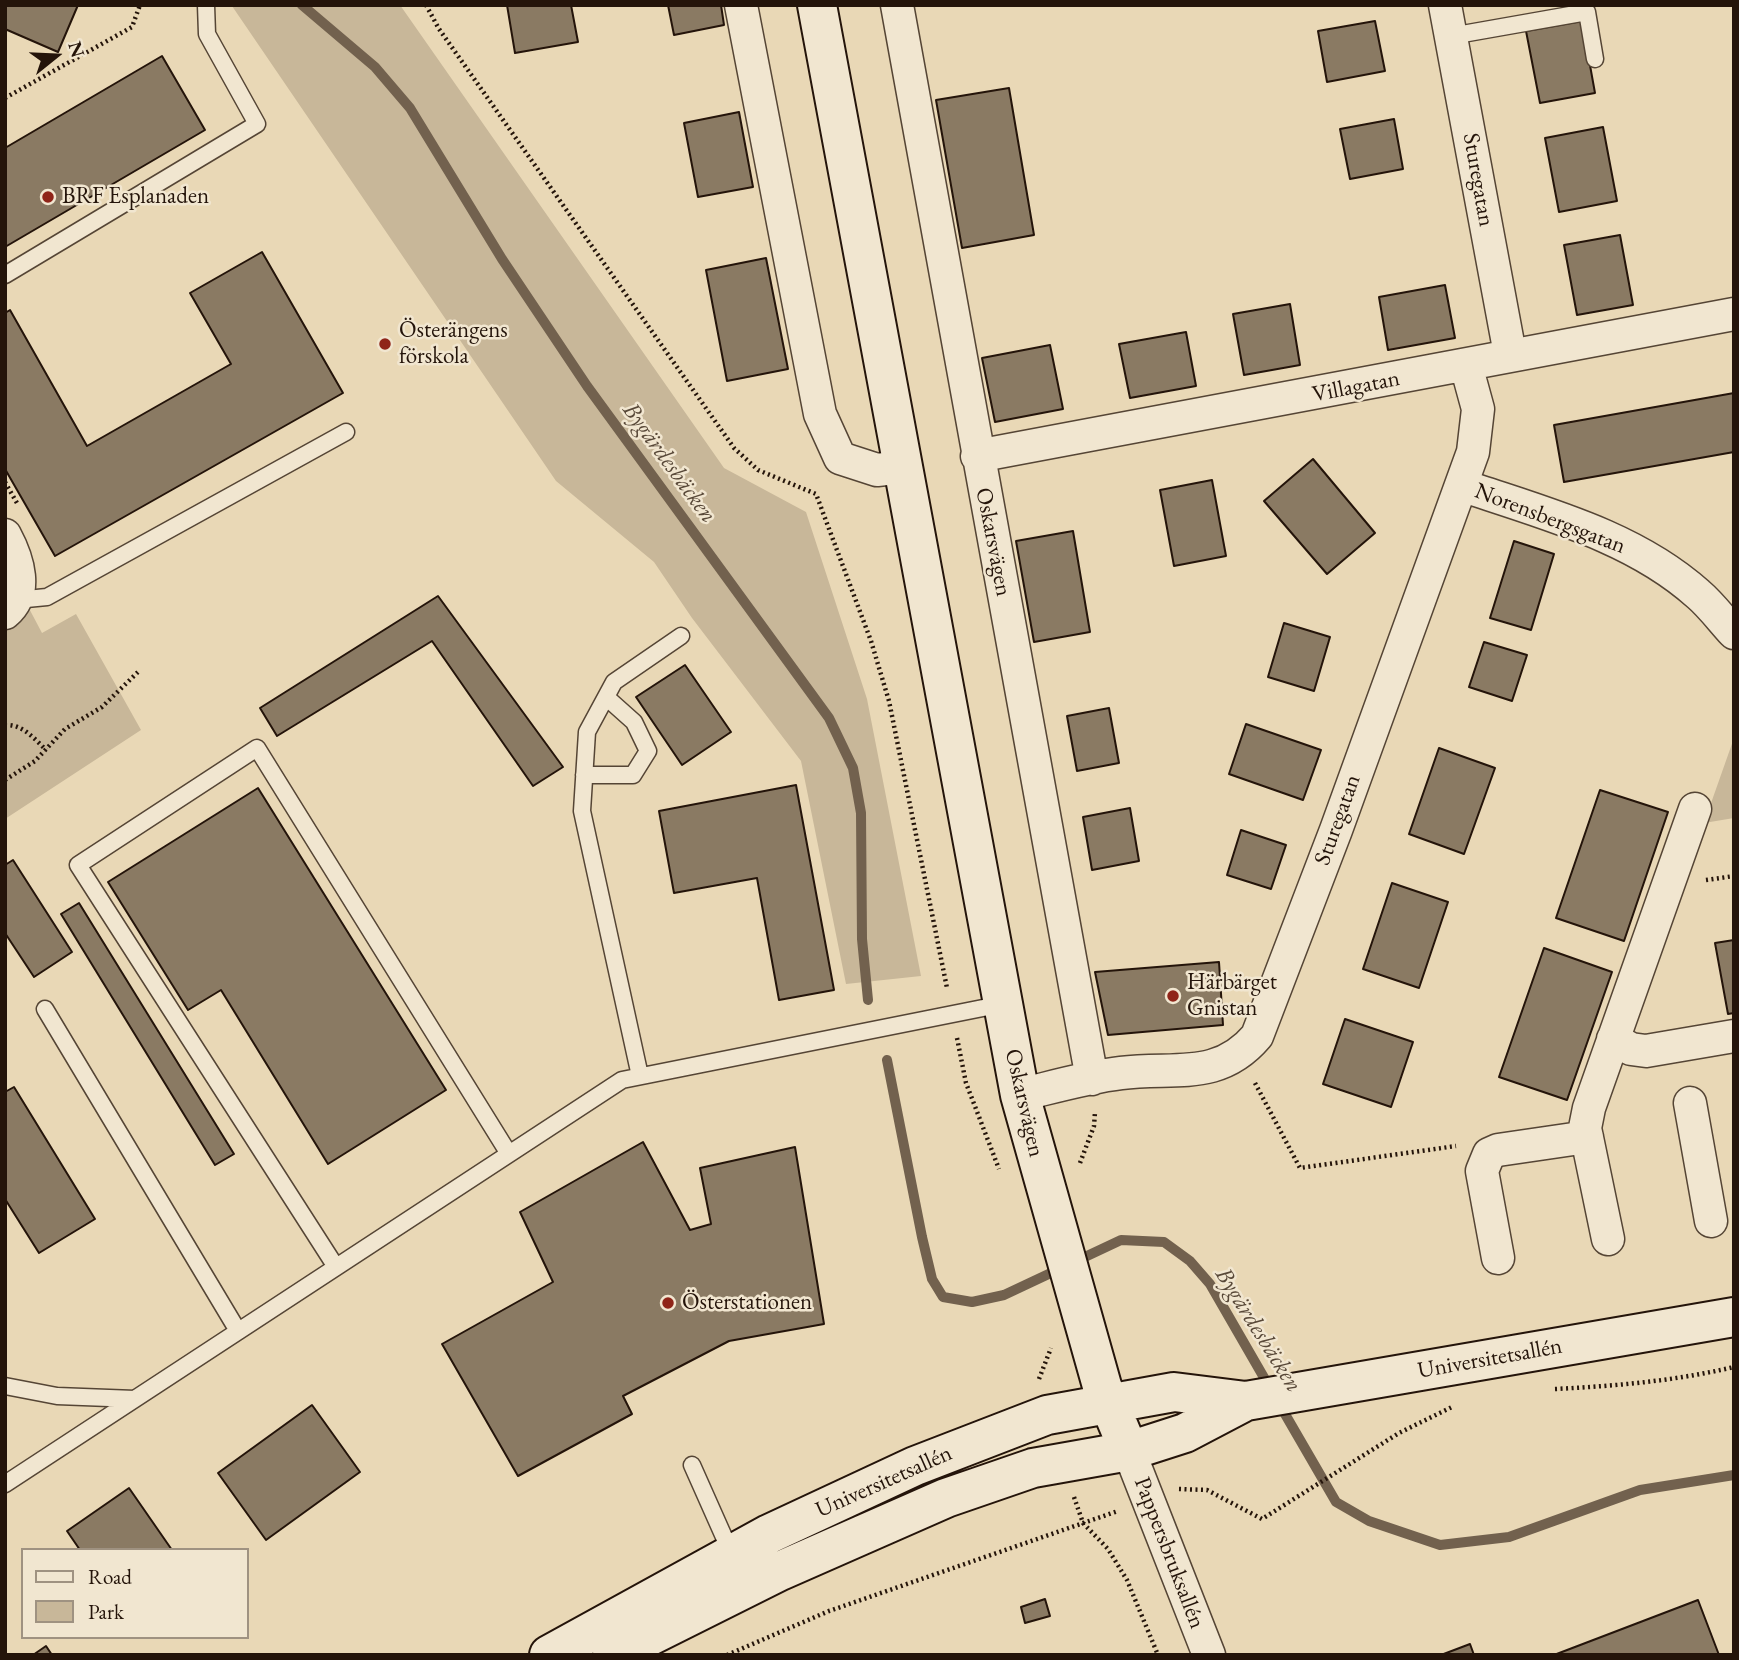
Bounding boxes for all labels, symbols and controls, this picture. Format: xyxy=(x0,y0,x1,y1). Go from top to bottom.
north arrow xyxy=(21,21,91,91)
text: N xyxy=(62,38,91,61)
street label: Sturegatan xyxy=(1456,131,1500,229)
place label: BRF Esplanaden xyxy=(62,183,209,211)
marker: BRF Esplanaden xyxy=(40,189,56,205)
place label: Österängens förskola xyxy=(399,317,508,371)
marker: Österängens förskola xyxy=(377,336,393,352)
street label: Villagatan xyxy=(1310,365,1402,409)
water label: Bygärdesbäcken xyxy=(616,397,722,529)
street label: Norensbergsgatan xyxy=(1471,478,1629,560)
street label: Oskarsvägen xyxy=(969,485,1017,599)
street label: Sturegatan xyxy=(1309,771,1367,869)
place label: Härbärget Gnistan xyxy=(1187,969,1277,1023)
marker: Härbärget Gnistan xyxy=(1165,988,1181,1004)
street label: Oskarsvägen xyxy=(998,1046,1050,1160)
water label: Bygärdesbäcken xyxy=(1208,1262,1308,1398)
place label: Österstationen xyxy=(682,1289,812,1317)
marker: Österstationen xyxy=(660,1295,676,1311)
street label: Universitetsallén xyxy=(1416,1333,1564,1385)
street label: Universitetsallén xyxy=(812,1440,956,1524)
street label: Pappersbruksallén xyxy=(1127,1473,1211,1633)
legend xyxy=(21,1548,248,1639)
text: Road xyxy=(88,1563,132,1590)
text: Park xyxy=(88,1598,124,1625)

